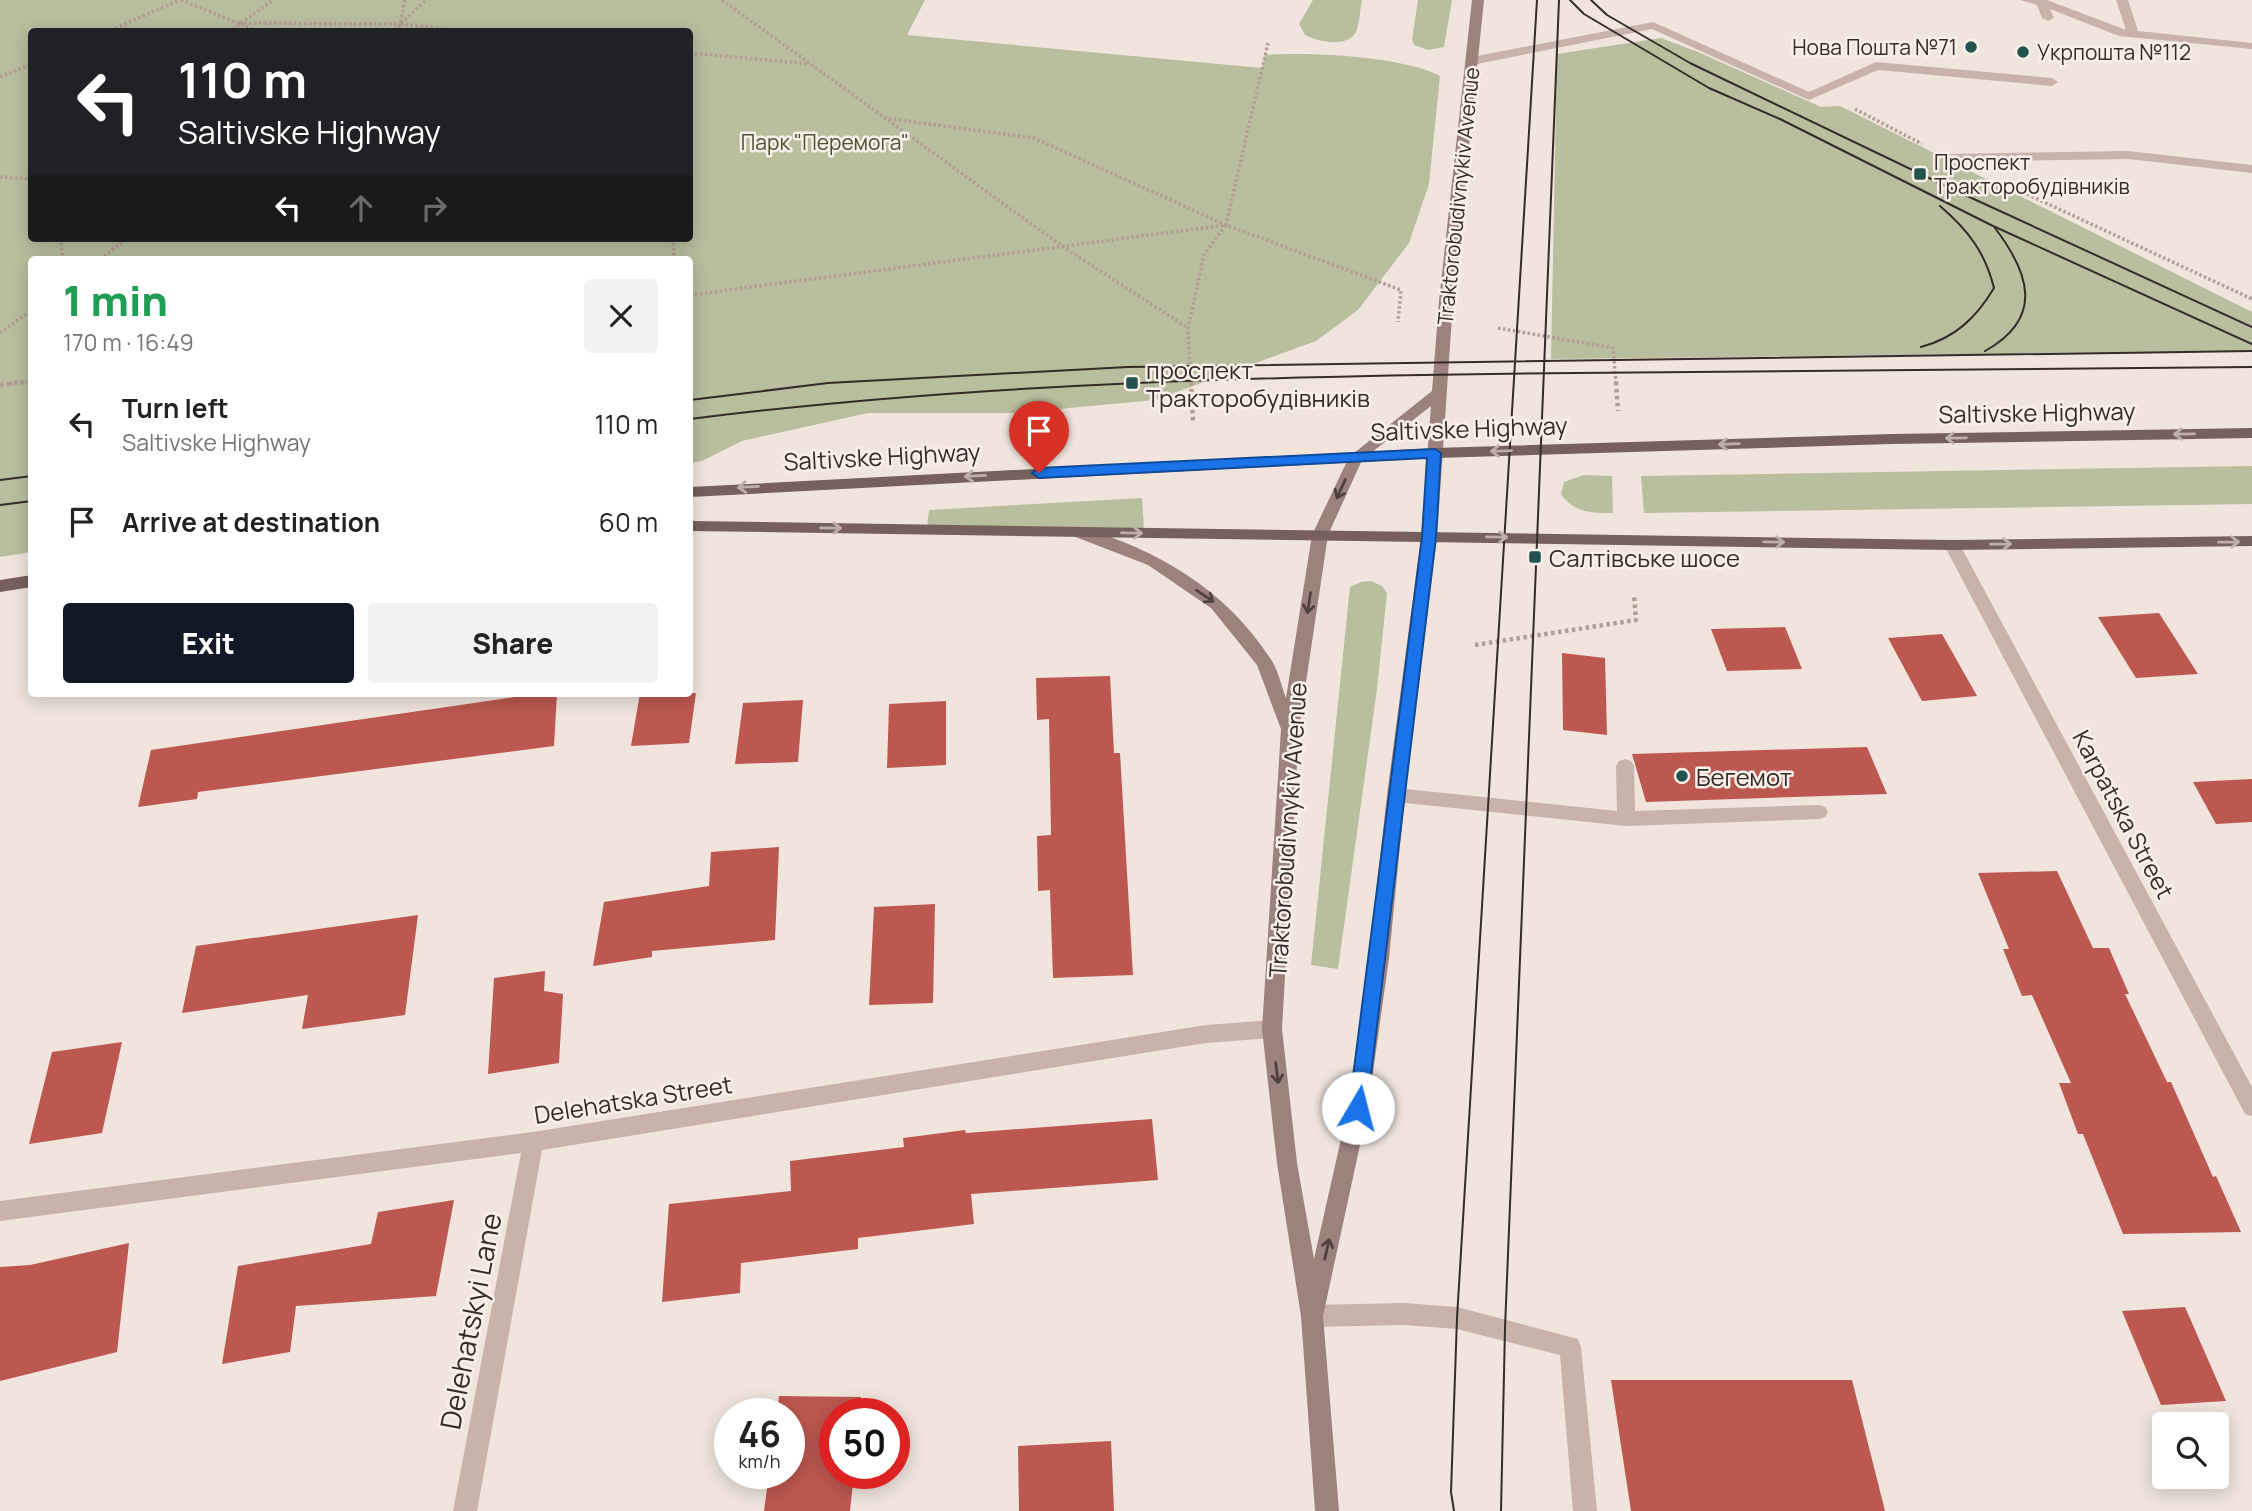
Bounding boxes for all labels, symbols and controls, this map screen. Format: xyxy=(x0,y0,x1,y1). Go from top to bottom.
place label: Нова Пошта №71 xyxy=(1792,33,1957,61)
place label: Укрпошта №112 xyxy=(2037,38,2191,66)
marker: Нова Пошта №71 xyxy=(1963,39,1979,55)
marker: Укрпошта №112 xyxy=(2015,44,2031,60)
text: 110 m xyxy=(178,46,307,113)
icon: left xyxy=(63,56,154,147)
street label: Traktorobudivnykiv Avenue xyxy=(1431,66,1485,326)
text: Saltivske Highway xyxy=(178,110,441,154)
park label: Парк "Перемога" xyxy=(741,128,909,156)
place label: Проспект Тракторобудівників xyxy=(1934,148,2130,200)
marker: Проспект Тракторобудівників xyxy=(1912,166,1928,182)
icon: left xyxy=(269,189,307,227)
icon: ahead xyxy=(342,189,380,227)
icon: right xyxy=(415,189,453,227)
text: 1 min xyxy=(63,271,168,329)
button: close xyxy=(584,279,658,353)
text: 170 m · 16:49 xyxy=(63,326,194,358)
place label: проспект Тракторобудівників xyxy=(1146,353,1370,414)
marker: проспект Тракторобудівників xyxy=(1124,375,1140,391)
text: Turn left xyxy=(122,390,229,426)
street label: Saltivske Highway xyxy=(1938,394,2136,430)
pin xyxy=(1009,401,1069,473)
icon: left xyxy=(63,405,101,443)
text: 110 m xyxy=(595,406,658,442)
street label: Saltivske Highway xyxy=(1370,408,1568,448)
icon: arrive xyxy=(1020,412,1058,450)
text: Saltivske Highway xyxy=(122,426,311,458)
one-way arrow xyxy=(2173,427,2196,441)
one-way arrow xyxy=(1945,431,1968,445)
street label: Saltivske Highway xyxy=(783,434,982,478)
one-way arrow xyxy=(1718,437,1741,450)
one-way arrow xyxy=(1490,444,1513,458)
one-way arrow xyxy=(964,470,987,483)
one-way arrow xyxy=(1334,478,1347,499)
one-way arrow xyxy=(737,481,760,494)
icon: arrive xyxy=(63,503,101,541)
text: Arrive at destination xyxy=(122,504,380,540)
text: 60 m xyxy=(599,504,658,540)
one-way arrow xyxy=(819,522,842,535)
one-way arrow xyxy=(1120,526,1143,539)
one-way arrow xyxy=(1486,531,1509,544)
one-way arrow xyxy=(1762,535,1785,549)
one-way arrow xyxy=(2217,535,2240,548)
one-way arrow xyxy=(1990,537,2013,551)
place label: Салтівське шосе xyxy=(1549,541,1740,574)
marker: Салтівське шосе xyxy=(1527,549,1543,565)
one-way arrow xyxy=(1194,589,1214,603)
one-way arrow xyxy=(1303,591,1316,614)
button: Exit xyxy=(63,603,354,683)
button: Share xyxy=(368,603,658,683)
street label: Traktorobudivnykiv Avenue xyxy=(1260,681,1314,979)
street label: Karpatska Street xyxy=(2066,724,2182,904)
place label: Бегемот xyxy=(1696,760,1792,793)
marker: Бегемот xyxy=(1674,768,1690,784)
one-way arrow xyxy=(1270,1061,1283,1084)
street label: Delehatska Street xyxy=(532,1067,734,1131)
position arrow xyxy=(1321,1071,1395,1145)
street label: Delehatskyi Lane xyxy=(430,1210,510,1432)
one-way arrow xyxy=(1321,1238,1334,1261)
speed limit sign: 50 xyxy=(819,1398,910,1489)
text: 46 xyxy=(738,1410,781,1458)
map controls xyxy=(2152,1412,2229,1489)
button: search xyxy=(2152,1412,2229,1489)
text: km/h xyxy=(739,1449,780,1473)

